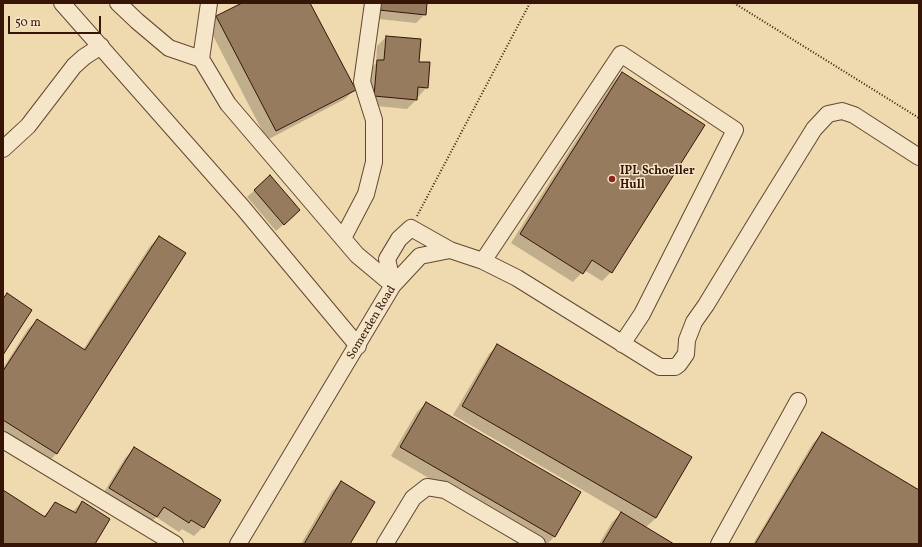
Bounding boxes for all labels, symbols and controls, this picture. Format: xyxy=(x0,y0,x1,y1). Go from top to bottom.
scale bar xyxy=(10,8,103,34)
text: 50 m xyxy=(15,15,41,31)
place label: IPL Schoeller Hull xyxy=(620,165,695,193)
marker: IPL Schoeller Hull xyxy=(607,174,617,184)
street label: Somerden Road xyxy=(344,284,400,362)

